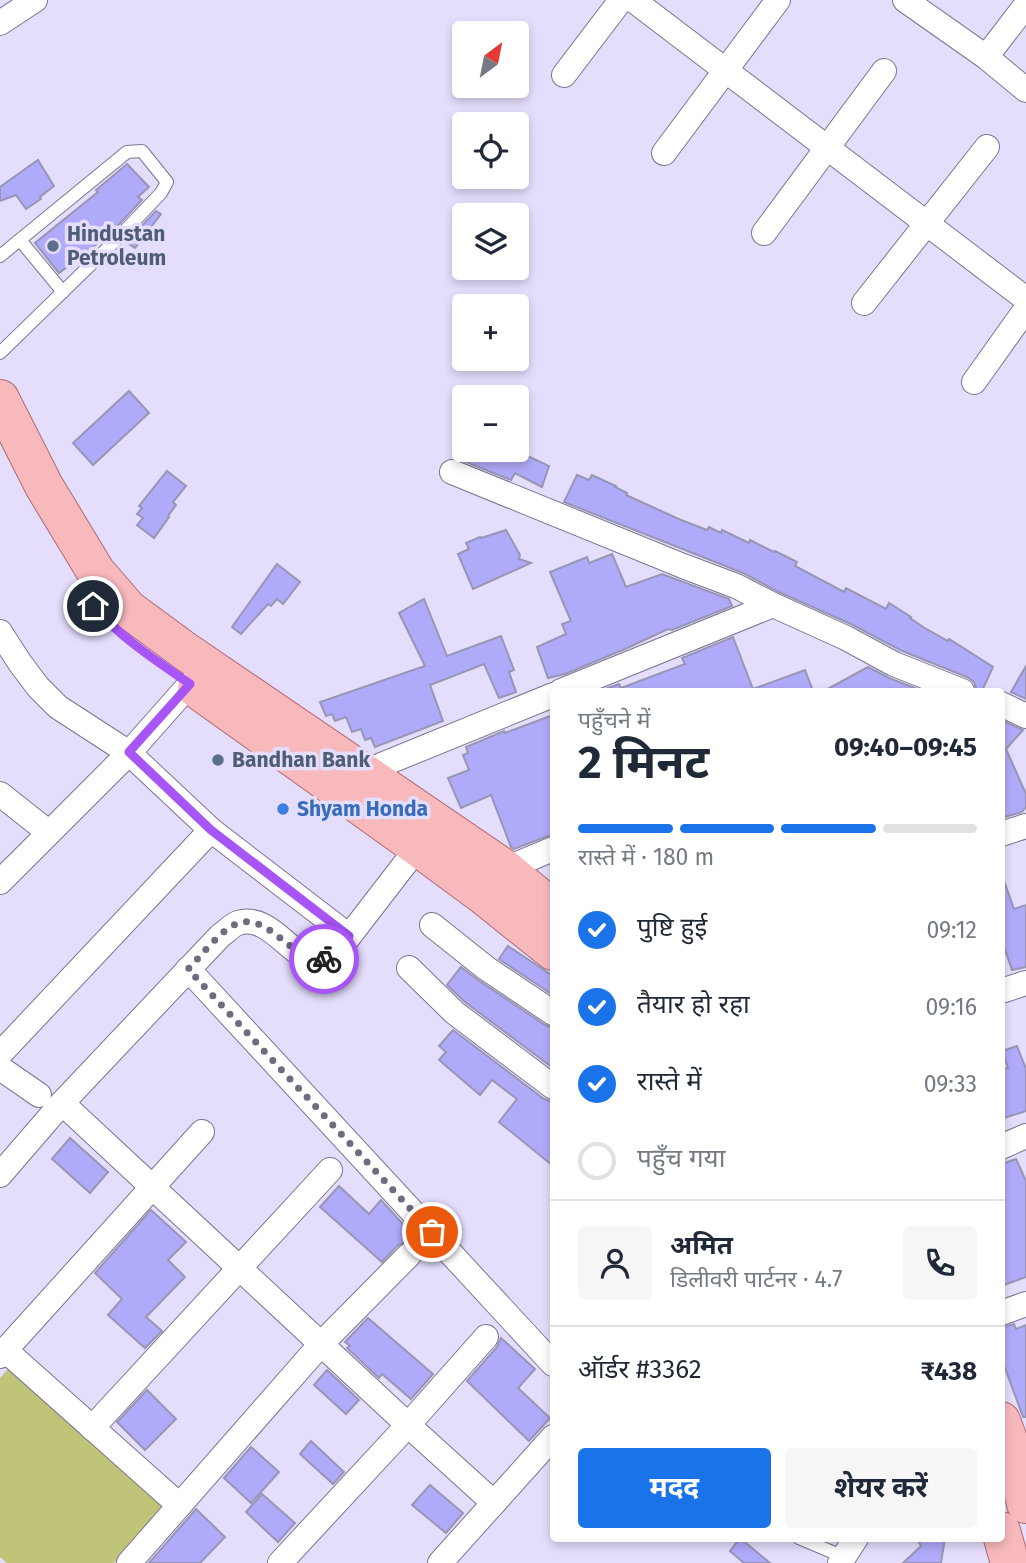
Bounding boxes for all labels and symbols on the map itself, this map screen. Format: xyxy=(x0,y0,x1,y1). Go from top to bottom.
north arrow xyxy=(452,21,528,98)
place label: Hindustan Petroleum xyxy=(67,221,166,271)
marker: Hindustan Petroleum xyxy=(45,238,61,254)
pin xyxy=(63,576,123,636)
place label: Bandhan Bank xyxy=(232,747,370,773)
marker: Bandhan Bank xyxy=(210,752,226,768)
place label: Shyam Honda xyxy=(297,796,428,822)
marker: Shyam Honda xyxy=(275,801,291,817)
courier xyxy=(289,924,359,994)
pin xyxy=(402,1202,462,1262)

